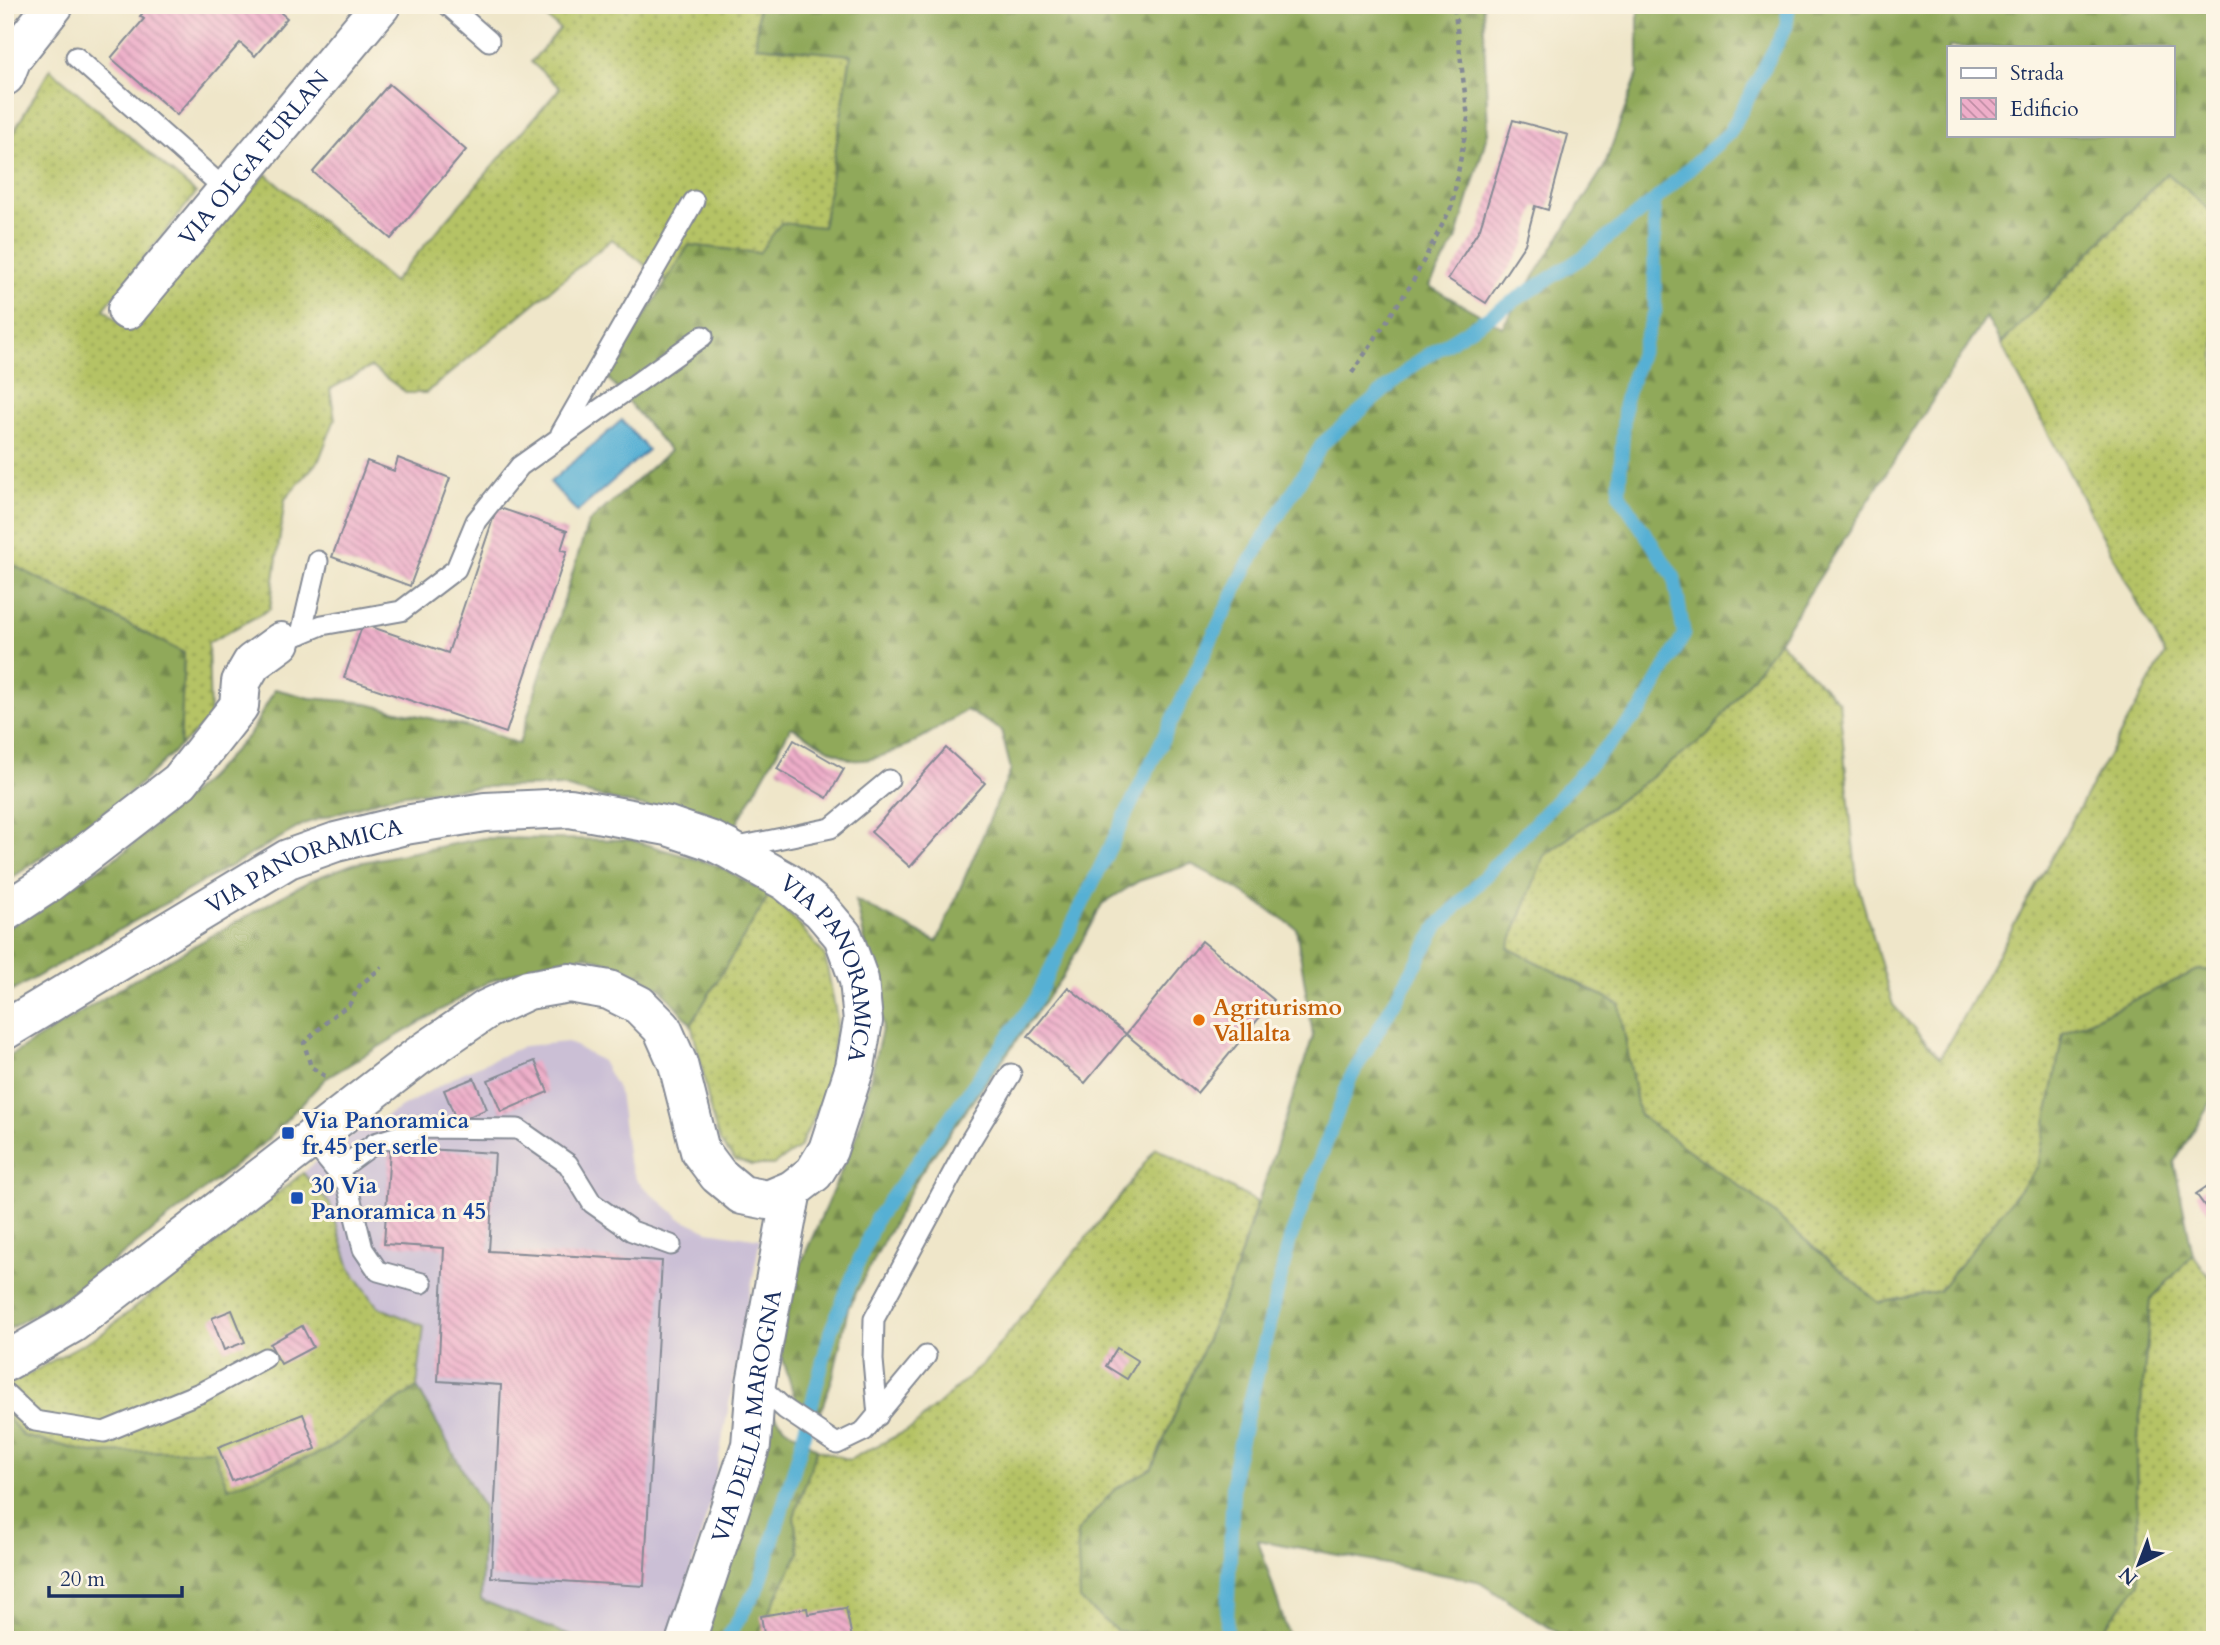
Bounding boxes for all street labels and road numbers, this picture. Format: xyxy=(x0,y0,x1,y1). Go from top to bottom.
street label: VIA OLGA FURLAN xyxy=(172,63,336,252)
street label: VIA PANORAMICA xyxy=(200,811,406,921)
street label: VIA PANORAMICA xyxy=(774,867,878,1065)
street label: VIA DELLA MAROGNA xyxy=(704,1287,789,1547)

